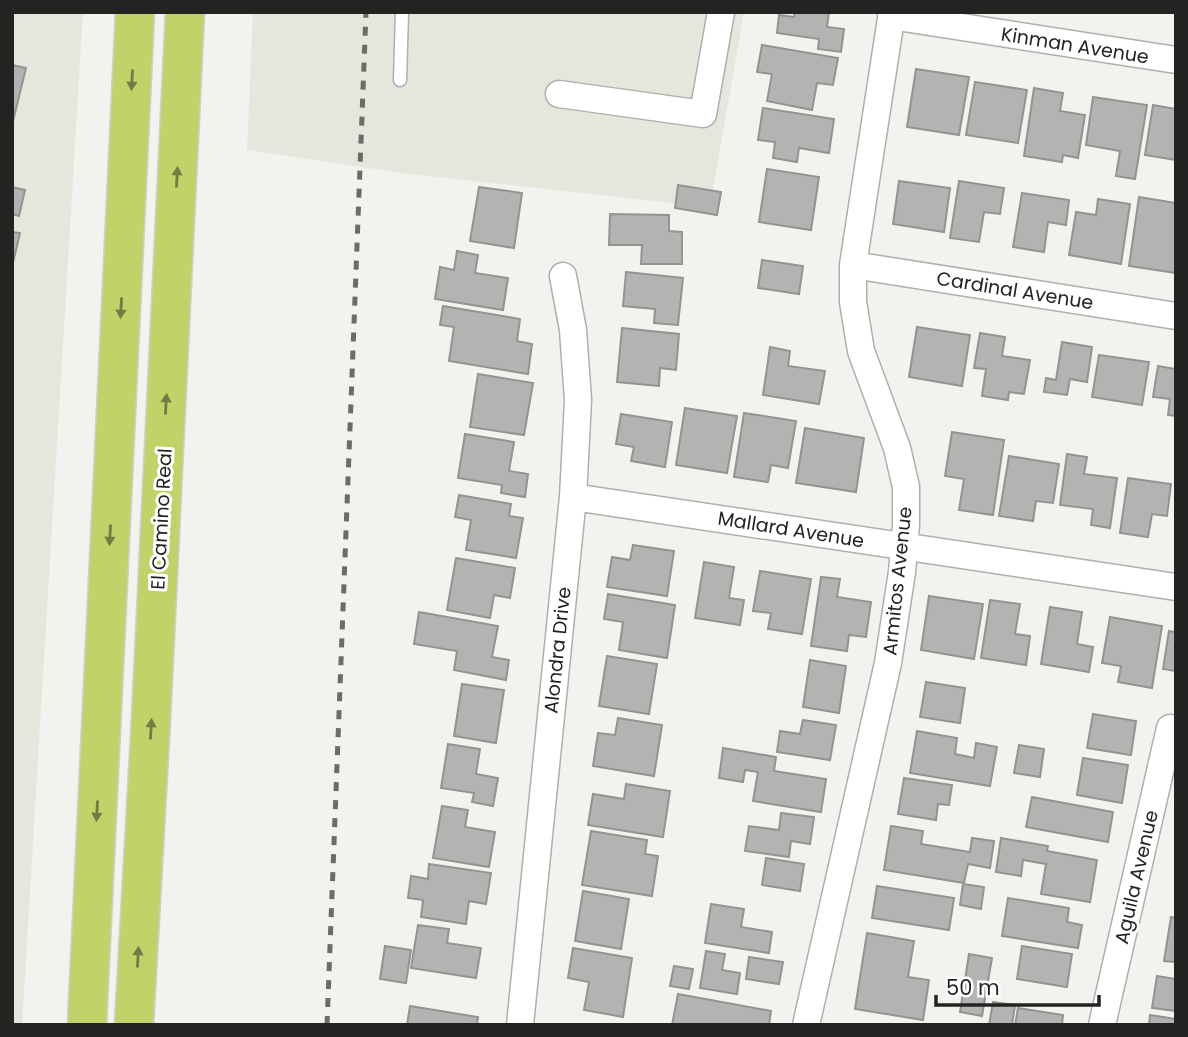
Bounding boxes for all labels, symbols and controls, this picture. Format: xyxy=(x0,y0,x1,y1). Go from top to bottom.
street label: Kinman Avenue xyxy=(999,20,1151,70)
one-way arrow xyxy=(126,70,137,92)
one-way arrow xyxy=(172,166,183,188)
street label: Cardinal Avenue xyxy=(935,265,1095,316)
one-way arrow xyxy=(115,297,126,319)
one-way arrow xyxy=(161,393,172,415)
street label: El Camino Real xyxy=(144,448,179,590)
street label: Mallard Avenue xyxy=(716,505,866,554)
street label: Armitos Avenue xyxy=(876,505,919,657)
one-way arrow xyxy=(105,524,116,546)
street label: Alondra Drive xyxy=(537,585,578,715)
one-way arrow xyxy=(146,718,157,740)
one-way arrow xyxy=(91,800,102,822)
street label: Aguila Avenue xyxy=(1108,808,1165,947)
one-way arrow xyxy=(132,945,143,967)
scale bar xyxy=(936,964,1099,1008)
text: 50 m xyxy=(946,973,1000,1002)

